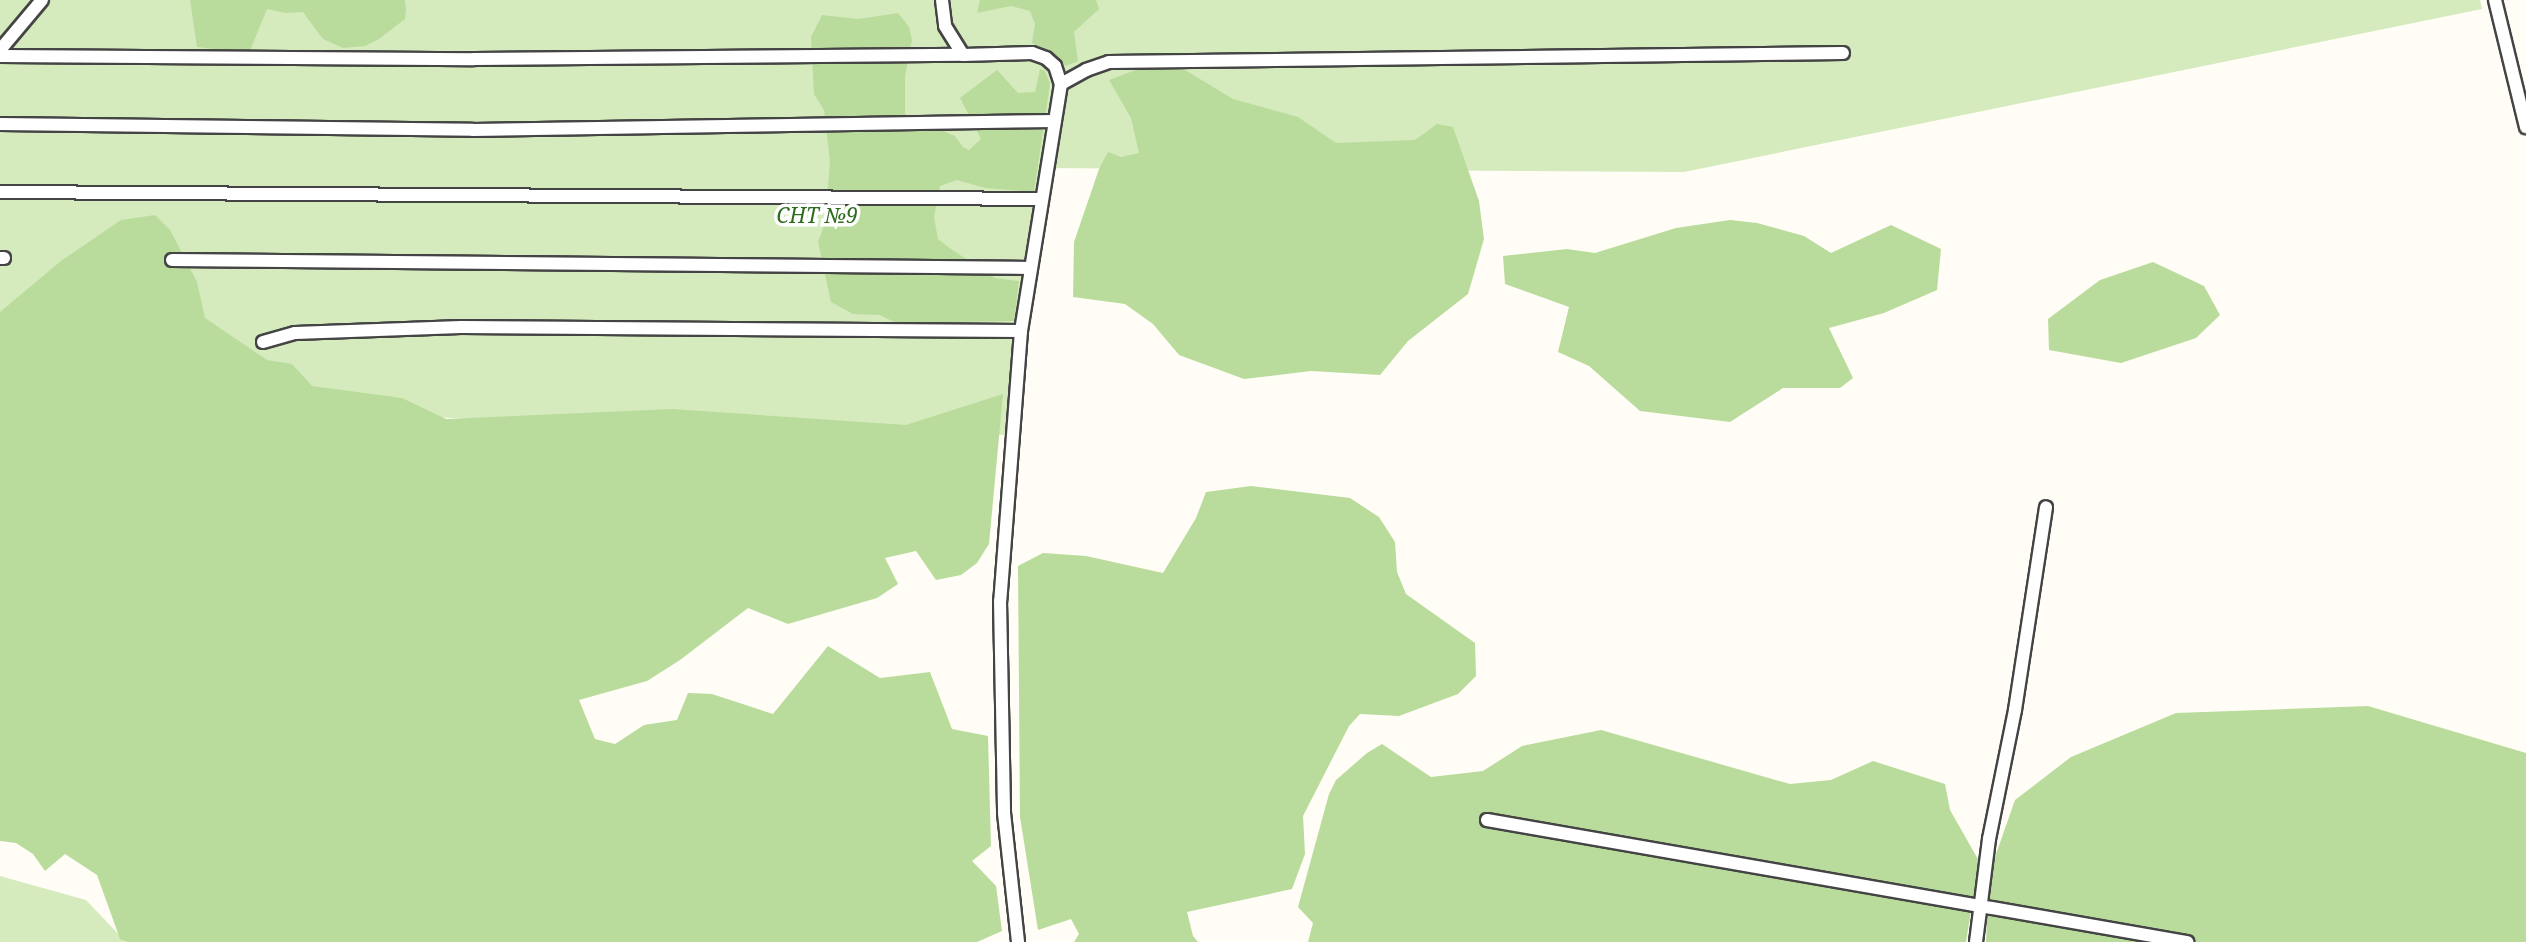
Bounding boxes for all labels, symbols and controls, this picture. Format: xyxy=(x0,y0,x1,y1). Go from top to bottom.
park label: СНТ №9 xyxy=(776,202,858,228)

